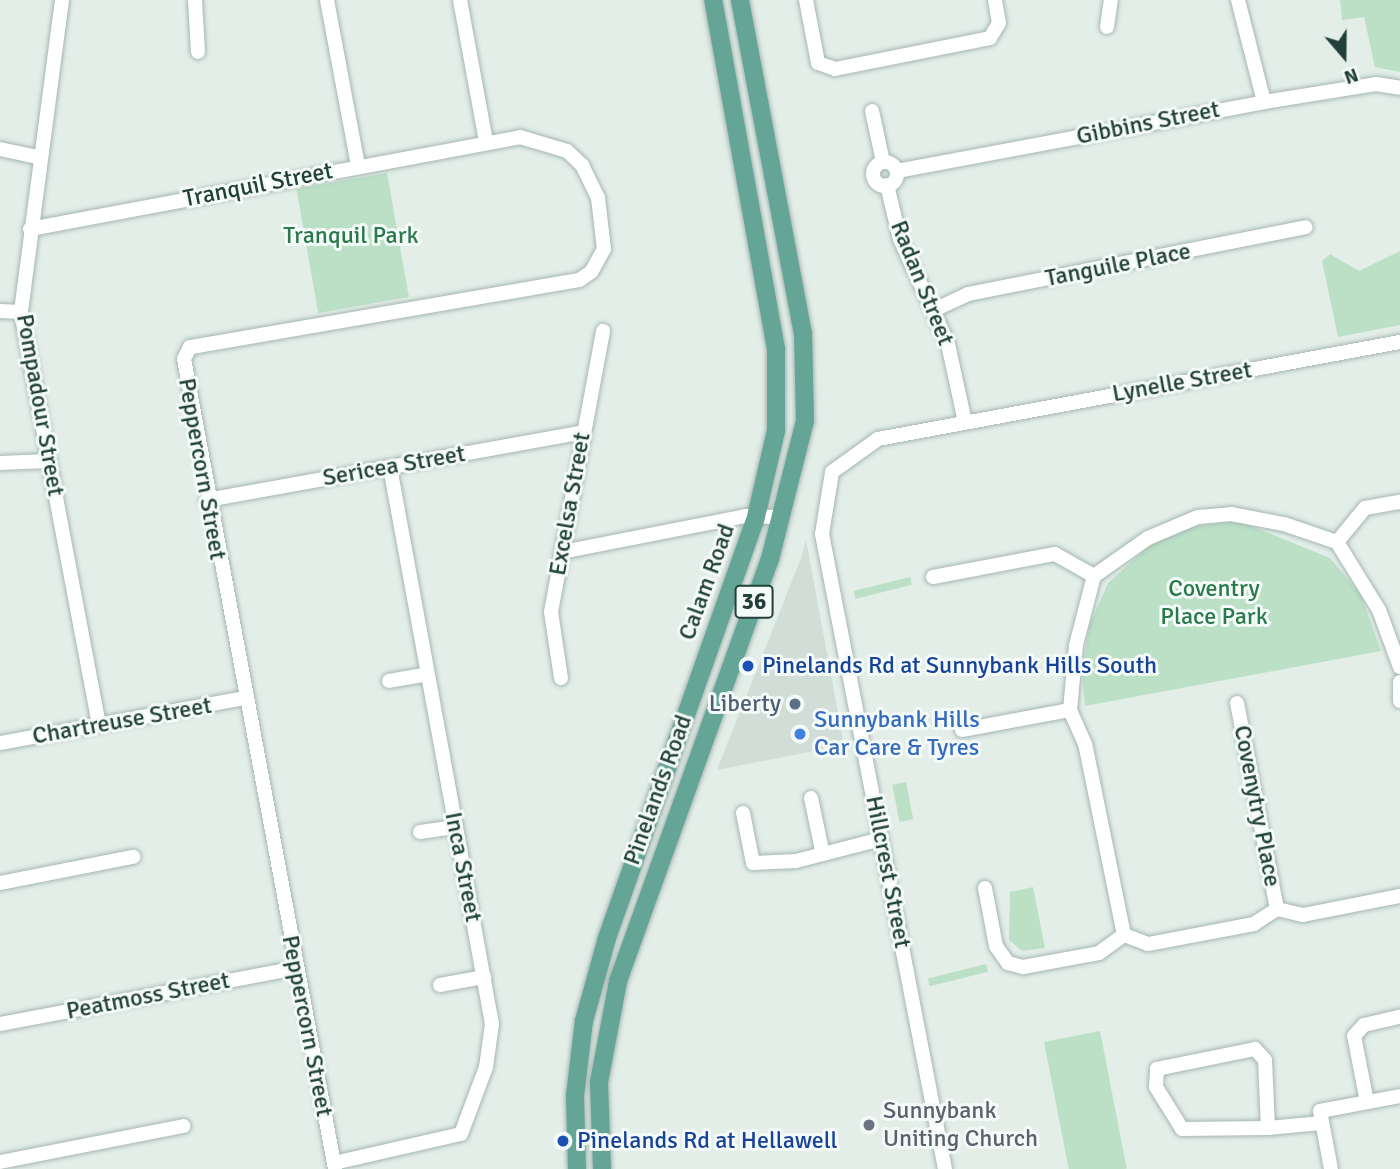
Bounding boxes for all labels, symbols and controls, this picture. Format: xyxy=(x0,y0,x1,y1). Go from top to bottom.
north arrow xyxy=(1309,21,1379,91)
text: N xyxy=(1341,62,1361,89)
street label: Gibbins Street xyxy=(1074,95,1222,151)
street label: Tranquil Street xyxy=(181,156,335,214)
street label: Radan Street xyxy=(884,216,960,350)
park label: Tranquil Park xyxy=(283,222,419,250)
street label: Tanguile Place xyxy=(1043,237,1193,293)
street label: Pompadour Street xyxy=(10,312,70,498)
street label: Lynelle Street xyxy=(1110,356,1254,408)
street label: Peppercorn Street xyxy=(172,376,232,562)
street label: Excelsa Street xyxy=(543,430,597,578)
street label: Sericea Street xyxy=(320,439,468,493)
street label: Calam Road xyxy=(673,520,741,644)
park label: Coventry Place Park xyxy=(1160,575,1268,631)
road number: 36 xyxy=(733,582,775,622)
place label: Pinelands Rd at Sunnybank Hills South xyxy=(762,652,1157,680)
marker: Pinelands Rd at Sunnybank Hills South xyxy=(740,658,756,674)
place label: Liberty xyxy=(709,690,781,718)
street label: Chartreuse Street xyxy=(30,691,214,751)
marker: Liberty xyxy=(787,696,803,712)
place label: Sunnybank Hills Car Care & Tyres xyxy=(814,706,980,762)
street label: Pinelands Road xyxy=(618,711,698,869)
street label: Covenytry Place xyxy=(1227,723,1287,889)
marker: Sunnybank Hills Car Care & Tyres xyxy=(792,726,808,742)
street label: Hillcrest Street xyxy=(859,793,917,951)
street label: Inca Street xyxy=(438,810,488,924)
street label: Peppercorn Street xyxy=(275,933,339,1119)
street label: Peatmoss Street xyxy=(64,966,232,1026)
place label: Sunnybank Uniting Church xyxy=(883,1097,1038,1153)
marker: Sunnybank Uniting Church xyxy=(861,1117,877,1133)
place label: Pinelands Rd at Hellawell xyxy=(577,1127,838,1155)
marker: Pinelands Rd at Hellawell xyxy=(555,1133,571,1149)

